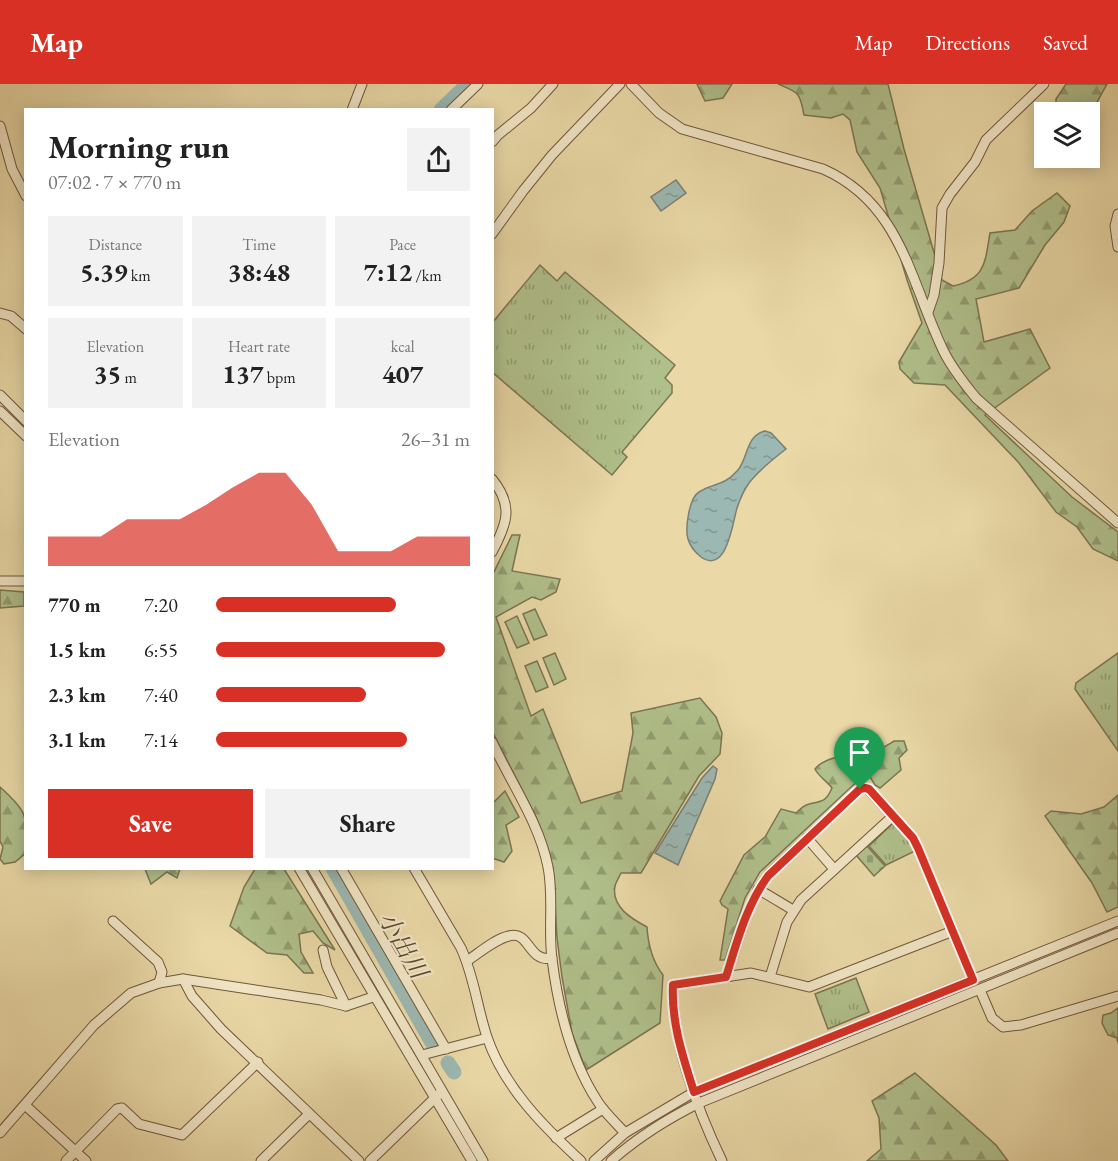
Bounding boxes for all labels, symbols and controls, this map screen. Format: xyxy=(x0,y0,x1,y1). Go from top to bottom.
text: Map xyxy=(30,24,83,60)
text: Map xyxy=(855,29,892,56)
text: Directions xyxy=(925,29,1010,56)
text: Saved xyxy=(1043,29,1088,56)
map controls xyxy=(1034,102,1100,168)
button: layers xyxy=(1034,102,1100,168)
text: Morning run xyxy=(48,125,230,168)
button: share xyxy=(407,128,470,191)
text: 07:02 · 7 × 770 m xyxy=(48,169,181,195)
text: Distance xyxy=(89,234,142,255)
text: Time xyxy=(242,234,276,255)
text: Pace xyxy=(389,234,416,255)
text: 5.39 xyxy=(80,255,128,289)
text: 38:48 xyxy=(228,255,290,289)
text: 7:12 xyxy=(364,255,412,289)
text: km xyxy=(128,265,151,286)
text: /km xyxy=(412,265,442,286)
text: Elevation xyxy=(87,336,144,357)
text: Heart rate xyxy=(228,336,290,357)
text: kcal xyxy=(391,336,415,357)
text: 35 xyxy=(94,357,121,391)
text: 137 xyxy=(222,357,264,391)
text: 407 xyxy=(382,357,423,391)
text: m xyxy=(121,367,137,388)
text: bpm xyxy=(264,367,296,388)
text: Elevation xyxy=(48,426,120,452)
text: 26–31 m xyxy=(401,426,470,452)
text: 770 m xyxy=(48,592,101,618)
text: 7:20 xyxy=(144,592,178,618)
text: 1.5 km xyxy=(48,637,106,663)
text: 6:55 xyxy=(144,637,178,663)
text: 2.3 km xyxy=(48,682,106,708)
text: 7:40 xyxy=(144,682,178,708)
text: 3.1 km xyxy=(48,727,106,753)
text: 7:14 xyxy=(144,727,178,753)
pin xyxy=(834,727,885,789)
icon: arrive xyxy=(843,736,876,769)
button: Save xyxy=(48,789,253,858)
button: Share xyxy=(265,789,470,858)
water label: 小出川 xyxy=(372,906,436,986)

